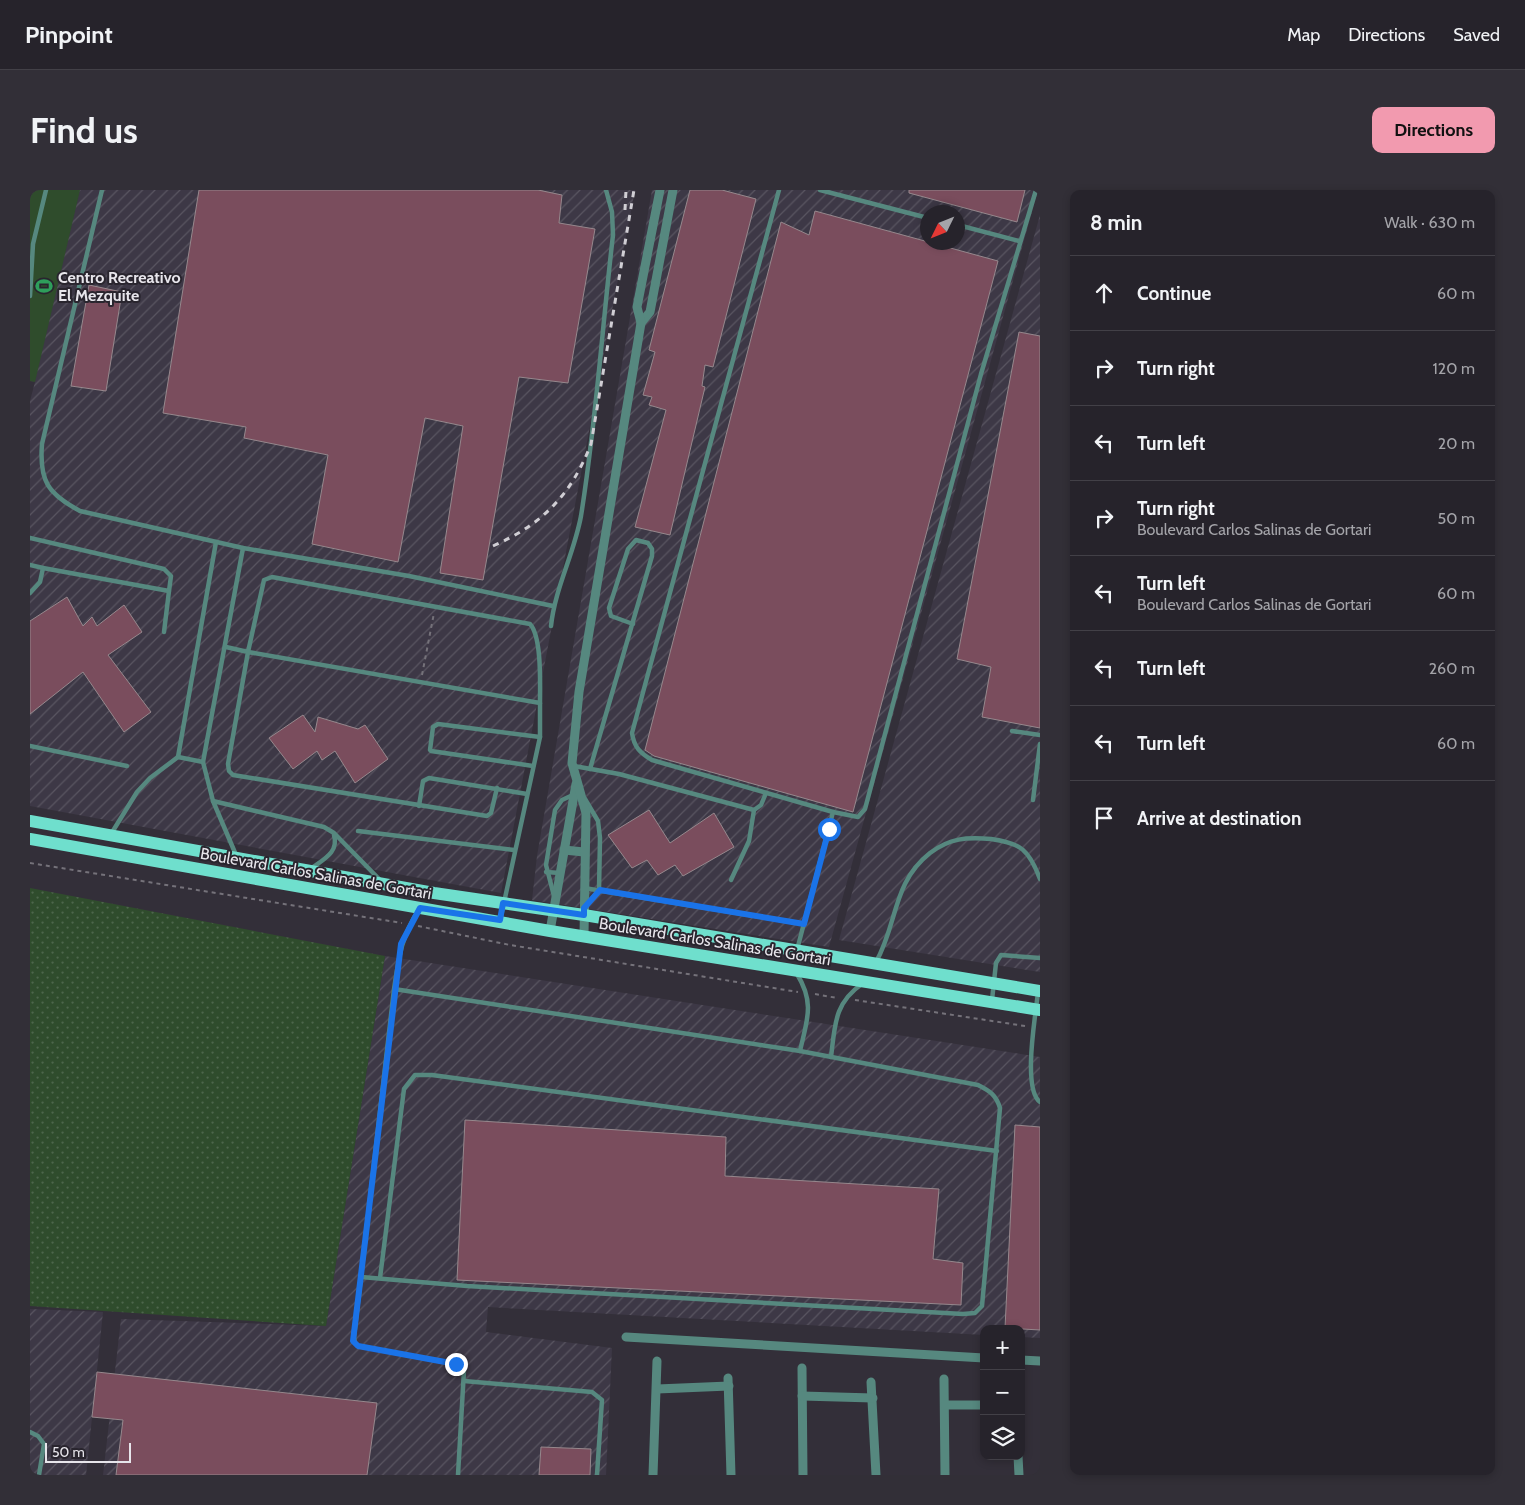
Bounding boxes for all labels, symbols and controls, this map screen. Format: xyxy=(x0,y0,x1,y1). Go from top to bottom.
text: Pinpoint xyxy=(25,20,113,49)
text: Map xyxy=(1287,24,1320,46)
text: Directions xyxy=(1348,24,1425,46)
text: Saved xyxy=(1453,24,1500,46)
button: Directions xyxy=(1372,107,1495,153)
text: Find us xyxy=(30,109,138,152)
north arrow xyxy=(920,205,965,250)
text: 8 min xyxy=(1090,210,1142,235)
text: Walk · 630 m xyxy=(1384,213,1475,232)
place label: Centro Recreativo El Mezquite xyxy=(58,268,181,305)
sports icon: Centro Recreativo El Mezquite xyxy=(34,276,54,296)
icon: ahead xyxy=(1090,279,1118,307)
text: Continue xyxy=(1137,282,1211,305)
text: 60 m xyxy=(1437,284,1475,303)
icon: right xyxy=(1090,354,1118,382)
text: Turn right xyxy=(1137,357,1215,380)
text: 120 m xyxy=(1433,359,1475,378)
icon: left xyxy=(1090,429,1118,457)
text: Turn left xyxy=(1137,432,1205,455)
text: 20 m xyxy=(1438,434,1475,453)
text: Turn right xyxy=(1137,497,1215,520)
icon: right xyxy=(1090,504,1118,532)
text: 50 m xyxy=(1438,509,1475,528)
text: Boulevard Carlos Salinas de Gortari xyxy=(1137,520,1371,539)
text: Turn left xyxy=(1137,572,1205,595)
icon: left xyxy=(1090,579,1118,607)
text: 60 m xyxy=(1437,584,1475,603)
text: Boulevard Carlos Salinas de Gortari xyxy=(1137,595,1371,614)
icon: left xyxy=(1090,654,1118,682)
text: Turn left xyxy=(1137,657,1205,680)
text: 260 m xyxy=(1429,659,1475,678)
icon: left xyxy=(1090,729,1118,757)
text: Turn left xyxy=(1137,732,1205,755)
text: 60 m xyxy=(1437,734,1475,753)
icon: arrive xyxy=(1090,804,1118,832)
text: Arrive at destination xyxy=(1137,807,1301,830)
route start xyxy=(818,818,841,841)
street label: Boulevard Carlos Salinas de Gortari xyxy=(199,844,433,903)
street label: Boulevard Carlos Salinas de Gortari xyxy=(598,914,832,969)
map controls xyxy=(980,1325,1025,1460)
button: + xyxy=(980,1325,1025,1370)
route end xyxy=(445,1353,468,1376)
button: − xyxy=(980,1370,1025,1415)
button: layers xyxy=(980,1415,1025,1460)
scale bar xyxy=(45,1440,131,1463)
text: 50 m xyxy=(52,1443,85,1461)

